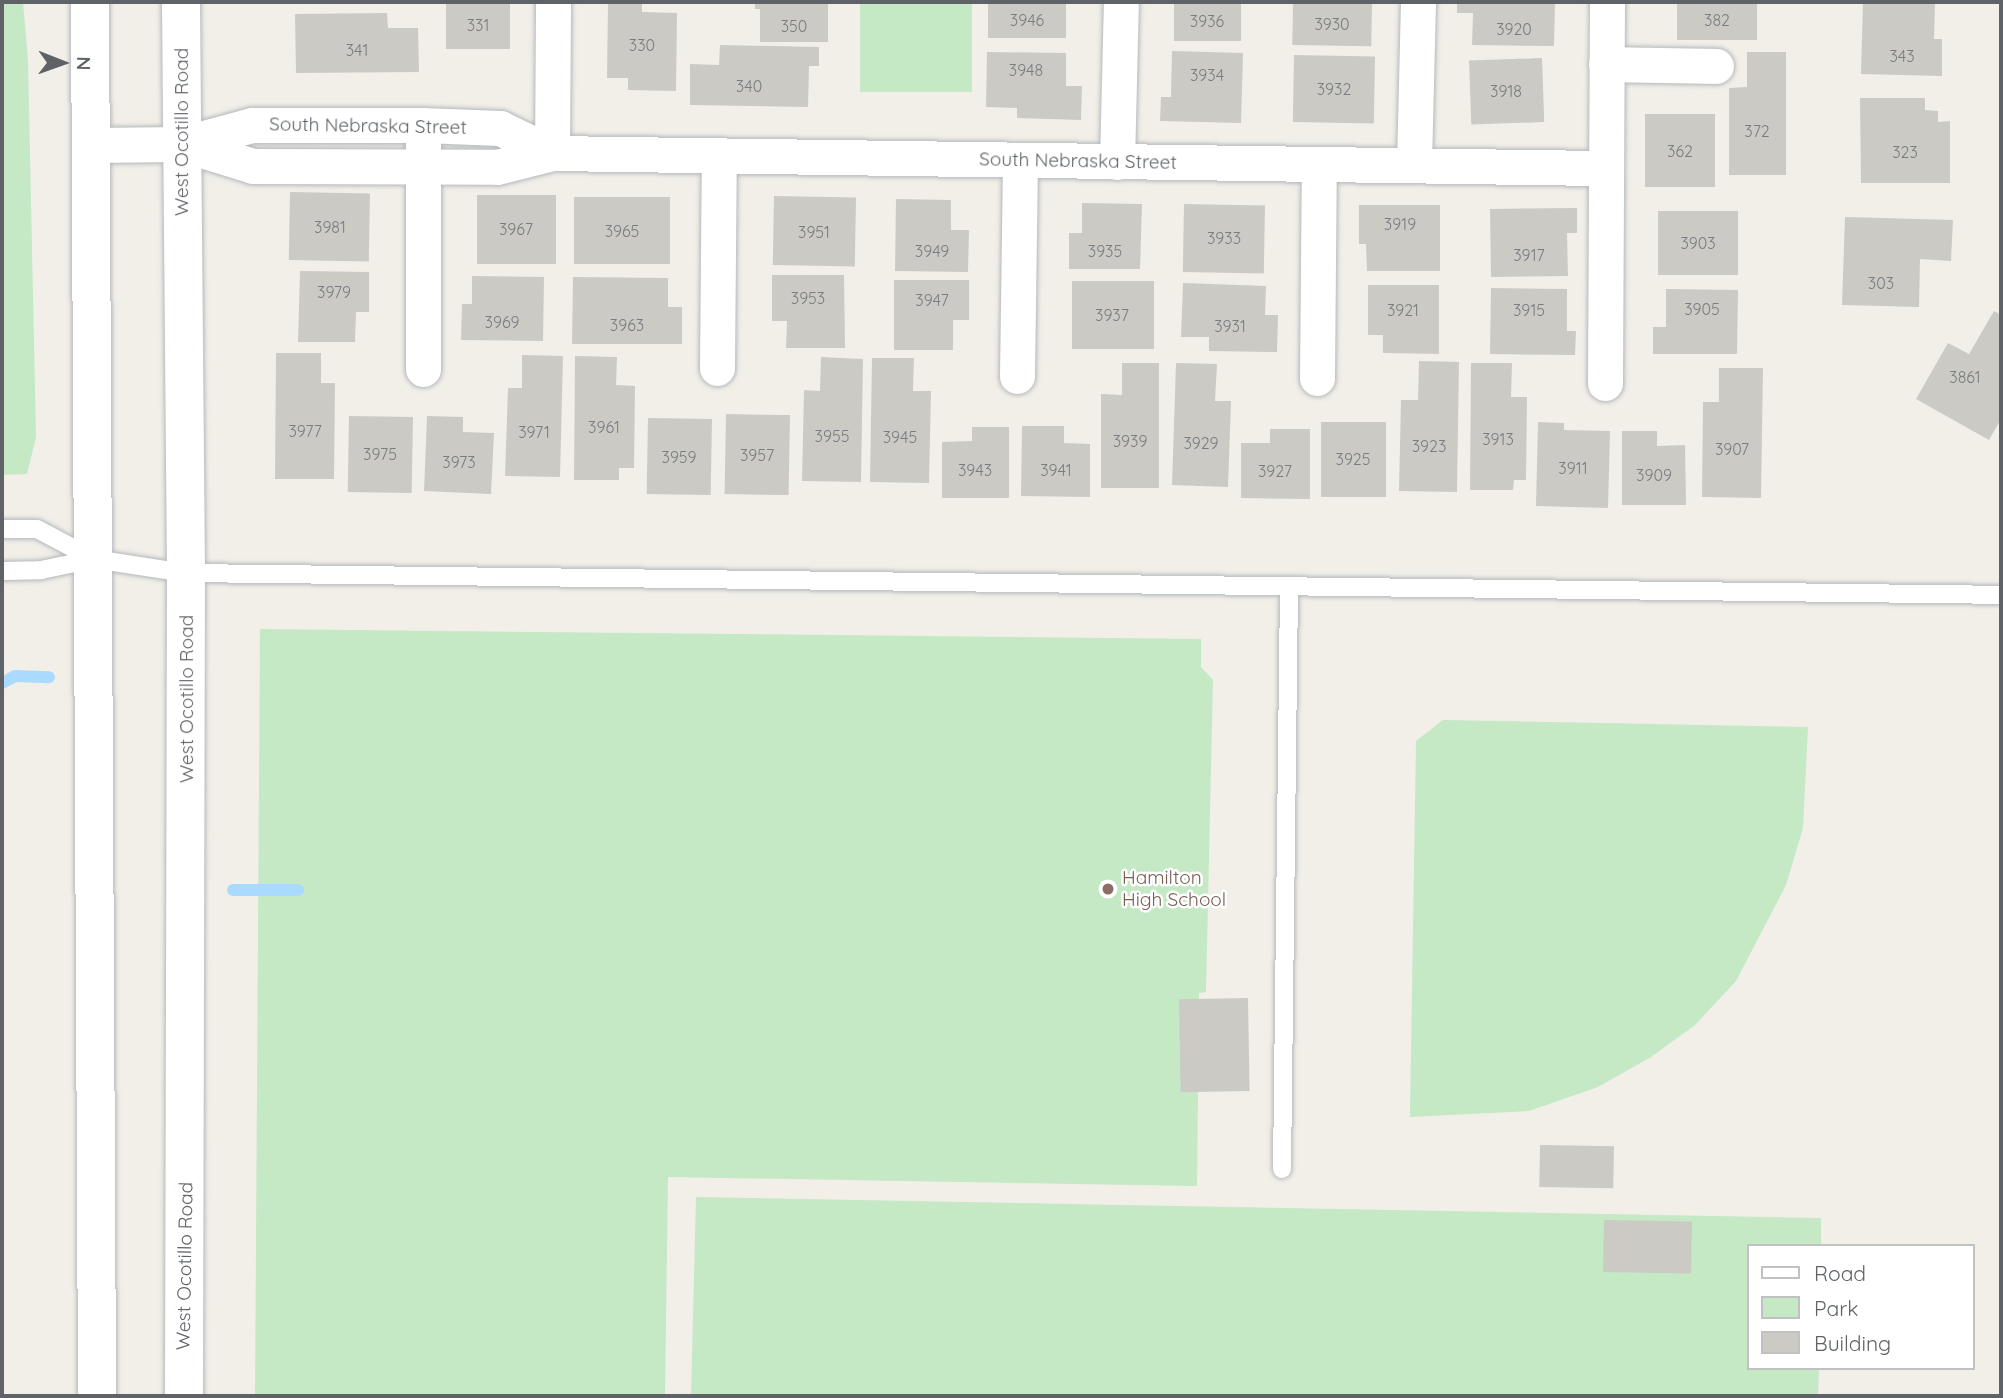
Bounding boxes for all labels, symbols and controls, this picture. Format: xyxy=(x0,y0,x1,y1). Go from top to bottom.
house number: 3946 xyxy=(1010,10,1044,30)
house number: 382 xyxy=(1704,10,1730,30)
house number: 3936 xyxy=(1190,11,1224,31)
house number: 3930 xyxy=(1314,14,1350,34)
house number: 331 xyxy=(467,15,489,35)
house number: 350 xyxy=(781,16,807,36)
house number: 3920 xyxy=(1496,19,1532,39)
north arrow xyxy=(28,28,98,98)
house number: 330 xyxy=(629,35,655,55)
house number: 341 xyxy=(346,40,368,60)
house number: 343 xyxy=(1889,46,1915,66)
street label: West Ocotillo Road xyxy=(171,48,193,216)
text: N xyxy=(72,56,96,71)
house number: 3948 xyxy=(1009,60,1043,80)
house number: 3934 xyxy=(1190,65,1224,85)
house number: 340 xyxy=(736,76,762,96)
house number: 3932 xyxy=(1317,79,1351,99)
house number: 3918 xyxy=(1490,81,1522,101)
street label: South Nebraska Street xyxy=(269,113,467,139)
house number: 372 xyxy=(1744,121,1770,141)
house number: 362 xyxy=(1667,141,1693,161)
house number: 323 xyxy=(1892,142,1918,162)
street label: South Nebraska Street xyxy=(979,148,1177,174)
house number: 3919 xyxy=(1384,214,1416,234)
house number: 3981 xyxy=(314,217,346,237)
house number: 3967 xyxy=(499,219,533,239)
house number: 3965 xyxy=(605,221,639,241)
house number: 3951 xyxy=(798,222,830,242)
house number: 3933 xyxy=(1207,228,1241,248)
house number: 3903 xyxy=(1680,233,1716,253)
house number: 3949 xyxy=(915,241,949,261)
house number: 3935 xyxy=(1088,241,1122,261)
house number: 3917 xyxy=(1513,245,1545,265)
house number: 303 xyxy=(1868,273,1894,293)
house number: 3979 xyxy=(317,282,351,302)
house number: 3953 xyxy=(791,288,825,308)
house number: 3947 xyxy=(915,290,949,310)
house number: 3905 xyxy=(1684,299,1720,319)
house number: 3921 xyxy=(1387,300,1419,320)
house number: 3915 xyxy=(1513,300,1545,320)
house number: 3937 xyxy=(1095,305,1129,325)
house number: 3969 xyxy=(485,312,519,332)
house number: 3963 xyxy=(610,315,644,335)
house number: 3931 xyxy=(1214,316,1246,336)
house number: 3861 xyxy=(1949,367,1981,387)
house number: 3961 xyxy=(588,417,620,437)
house number: 3977 xyxy=(288,421,322,441)
house number: 3971 xyxy=(518,422,550,442)
house number: 3955 xyxy=(815,426,849,446)
house number: 3945 xyxy=(883,427,917,447)
house number: 3913 xyxy=(1482,429,1514,449)
house number: 3939 xyxy=(1113,431,1147,451)
house number: 3929 xyxy=(1183,433,1219,453)
house number: 3923 xyxy=(1412,436,1446,456)
house number: 3907 xyxy=(1715,439,1749,459)
house number: 3975 xyxy=(363,444,397,464)
house number: 3957 xyxy=(740,445,774,465)
house number: 3959 xyxy=(662,447,696,467)
house number: 3925 xyxy=(1336,449,1370,469)
house number: 3973 xyxy=(442,452,476,472)
house number: 3911 xyxy=(1558,458,1588,478)
house number: 3943 xyxy=(958,460,992,480)
house number: 3941 xyxy=(1040,460,1072,480)
house number: 3927 xyxy=(1258,461,1292,481)
house number: 3909 xyxy=(1636,465,1672,485)
street label: West Ocotillo Road xyxy=(176,615,198,783)
place label: Hamilton High School xyxy=(1122,867,1226,911)
marker: Hamilton High School xyxy=(1100,881,1116,897)
street label: West Ocotillo Road xyxy=(172,1182,198,1350)
legend xyxy=(1748,1244,1975,1370)
text: Road xyxy=(1814,1260,1866,1286)
text: Park xyxy=(1814,1295,1858,1321)
text: Building xyxy=(1814,1330,1891,1356)

